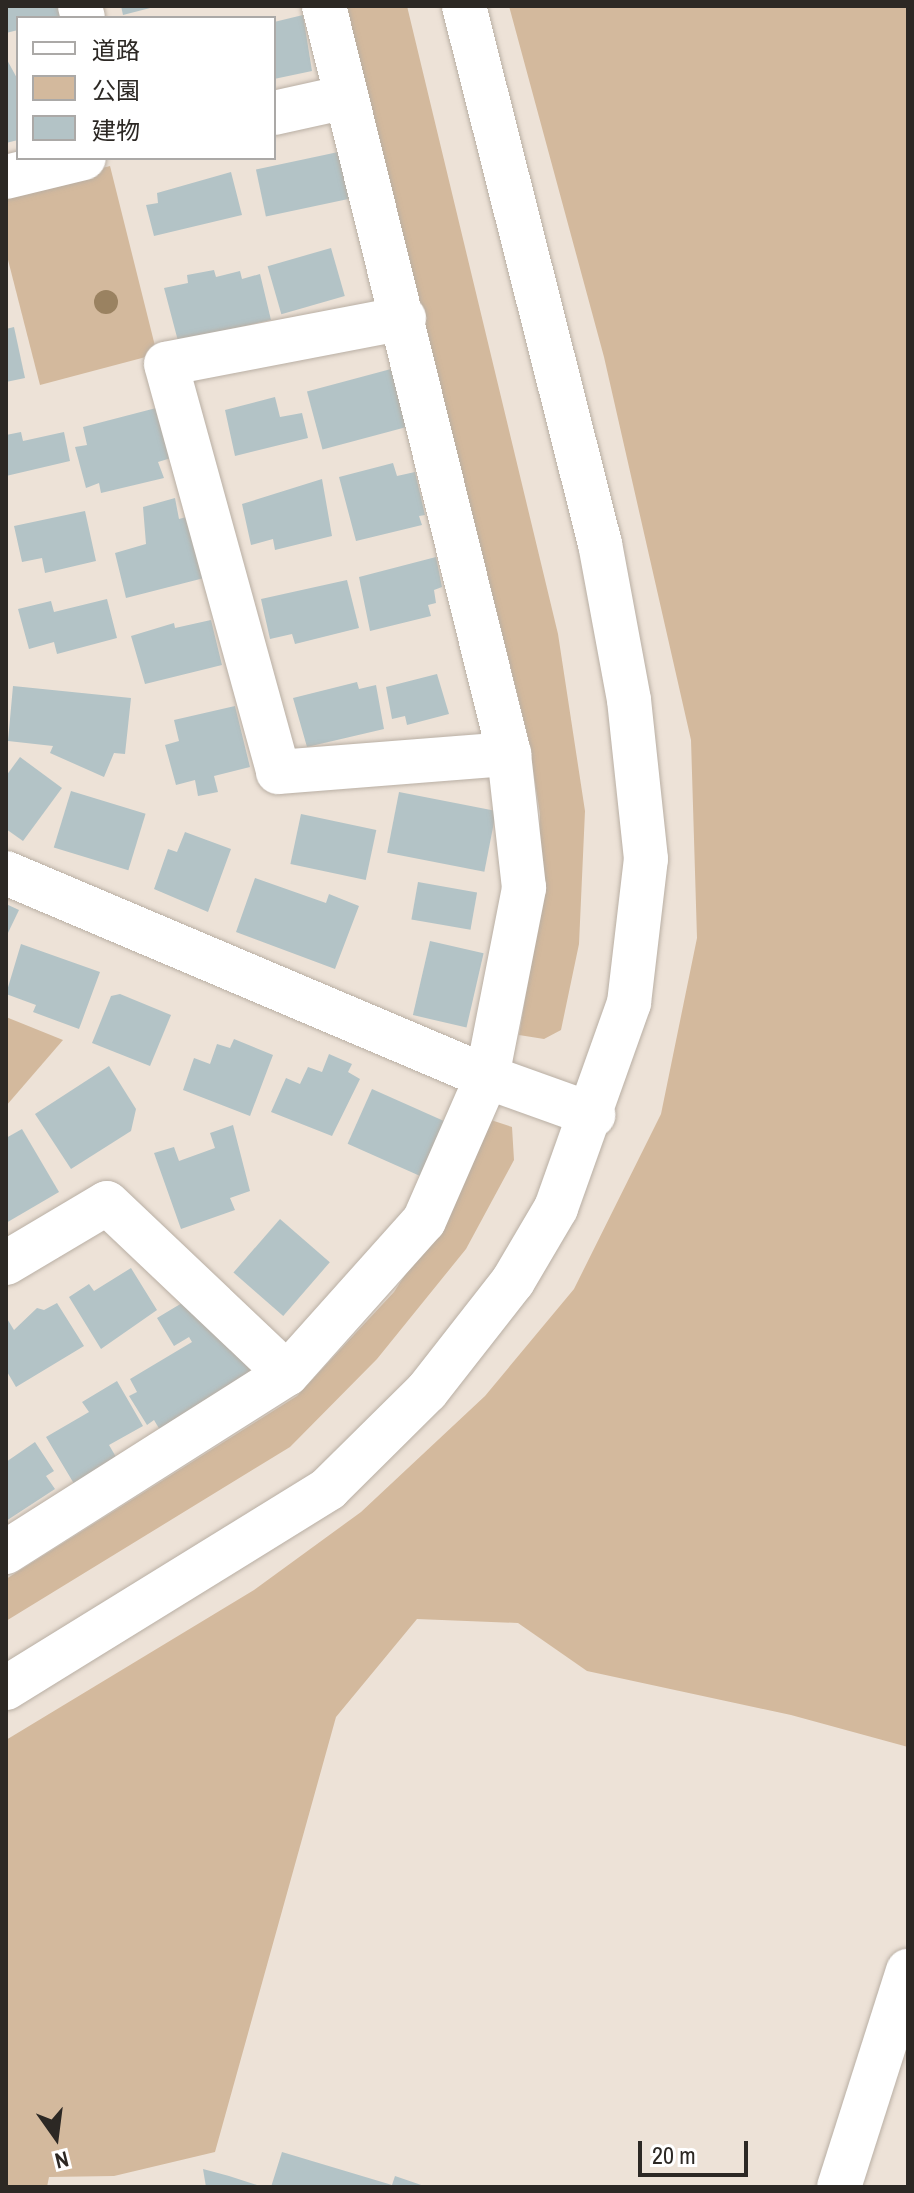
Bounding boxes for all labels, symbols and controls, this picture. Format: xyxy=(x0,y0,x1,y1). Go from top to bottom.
legend xyxy=(16,16,276,160)
text: 道路 xyxy=(92,34,140,66)
text: 公園 xyxy=(92,74,140,106)
text: 建物 xyxy=(92,114,140,146)
north arrow xyxy=(16,2097,96,2177)
scale bar xyxy=(642,2125,752,2175)
text: 20 m xyxy=(652,2139,696,2171)
text: N xyxy=(52,2144,72,2176)

